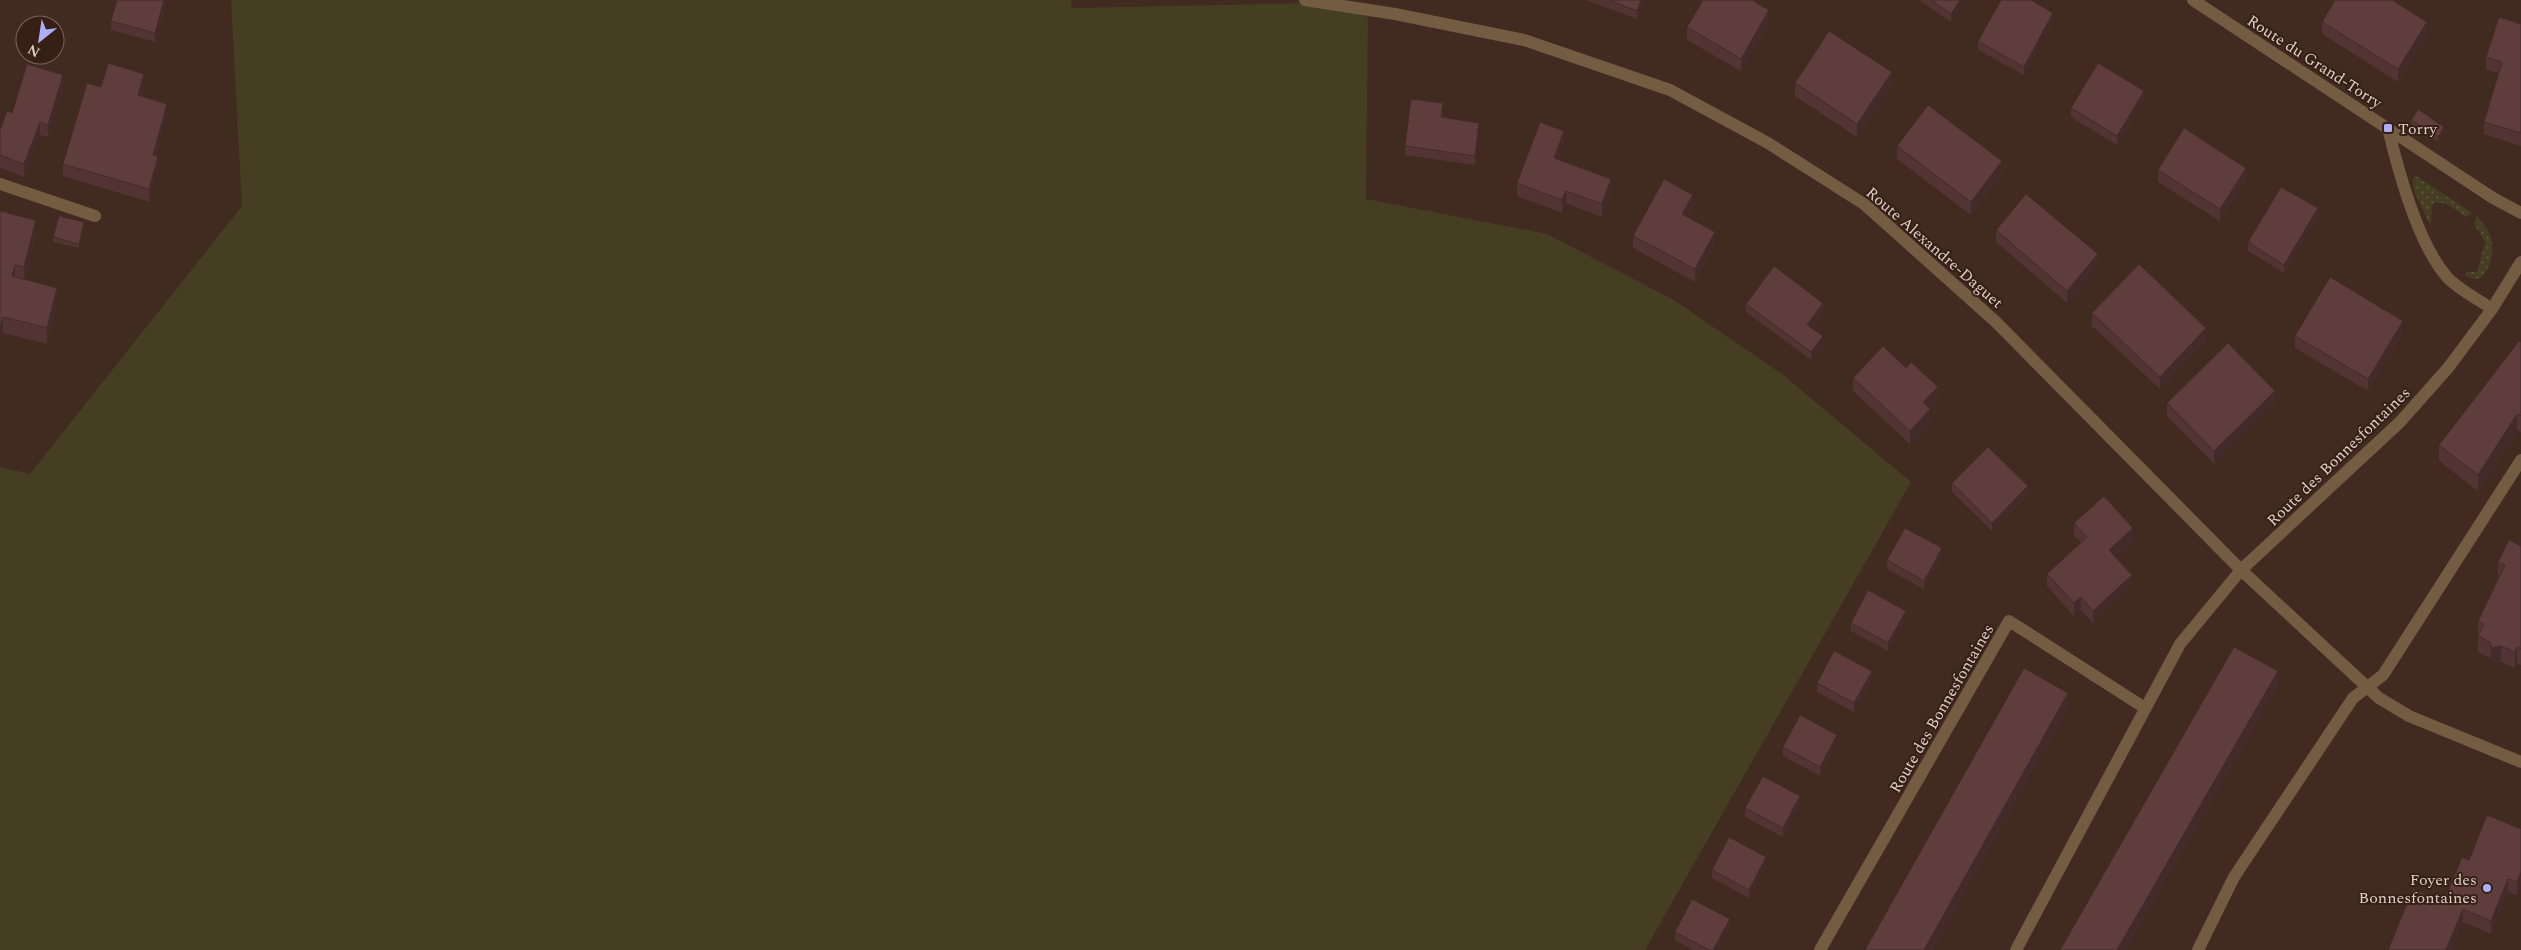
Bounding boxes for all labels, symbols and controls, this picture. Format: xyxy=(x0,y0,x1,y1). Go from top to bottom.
street label: Route du Grand-Torry xyxy=(2242,9,2388,115)
north arrow xyxy=(15,15,65,65)
text: N xyxy=(24,39,44,63)
place label: Torry xyxy=(2398,117,2438,141)
marker: Torry xyxy=(2382,122,2394,134)
street label: Route Alexandre-Daguet xyxy=(1860,181,2009,315)
street label: Route des Bonnesfontaines xyxy=(2261,382,2416,532)
street label: Route des Bonnesfontaines xyxy=(1884,619,2000,798)
place label: Foyer des Bonnesfontaines xyxy=(2359,868,2477,910)
marker: Foyer des Bonnesfontaines xyxy=(2481,882,2493,894)

